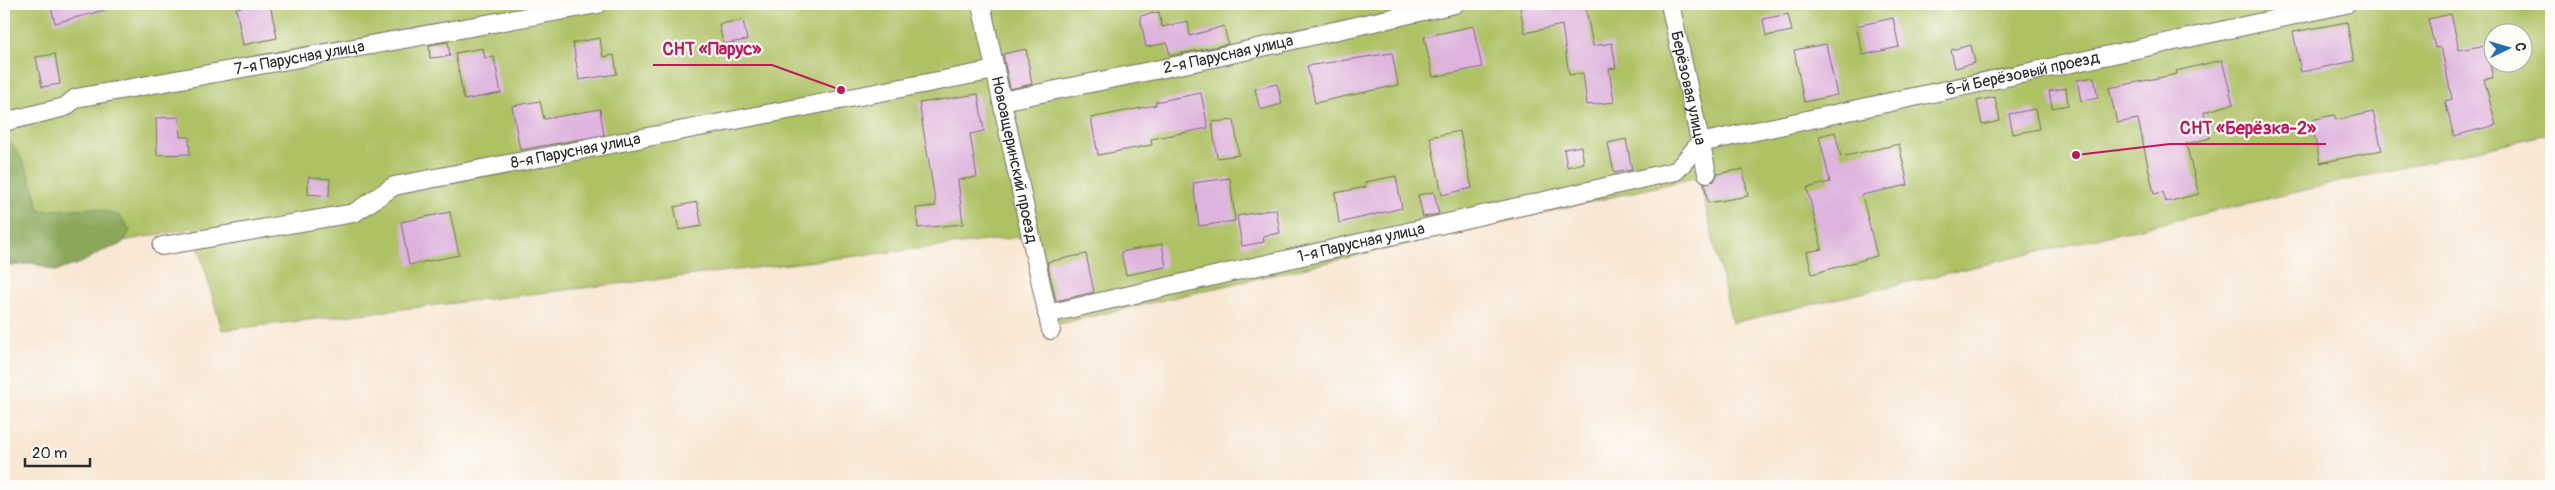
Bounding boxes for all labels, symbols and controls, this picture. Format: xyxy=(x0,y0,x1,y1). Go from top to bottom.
north arrow xyxy=(2482,22,2532,72)
street label: Берёзовая улица xyxy=(1666,29,1711,147)
street label: 2-я Парусная улица xyxy=(1161,30,1295,78)
callout: СНТ «Парус» xyxy=(653,32,772,65)
street label: 7-я Парусная улица xyxy=(233,36,366,79)
text: СНТ «Парус» xyxy=(663,38,762,61)
text: С xyxy=(2512,42,2529,52)
street label: 6-й Берёзовый проезд xyxy=(1944,47,2102,100)
street label: Новоащеринский проезд xyxy=(987,74,1042,245)
callout: СНТ «Берёзка-2» xyxy=(2170,111,2326,144)
text: СНТ «Берёзка-2» xyxy=(2180,117,2317,140)
street label: 8-я Парусная улица xyxy=(509,129,642,173)
street label: 1-я Парусная улица xyxy=(1295,218,1427,267)
scale bar xyxy=(25,435,90,467)
text: 20 m xyxy=(32,444,67,463)

